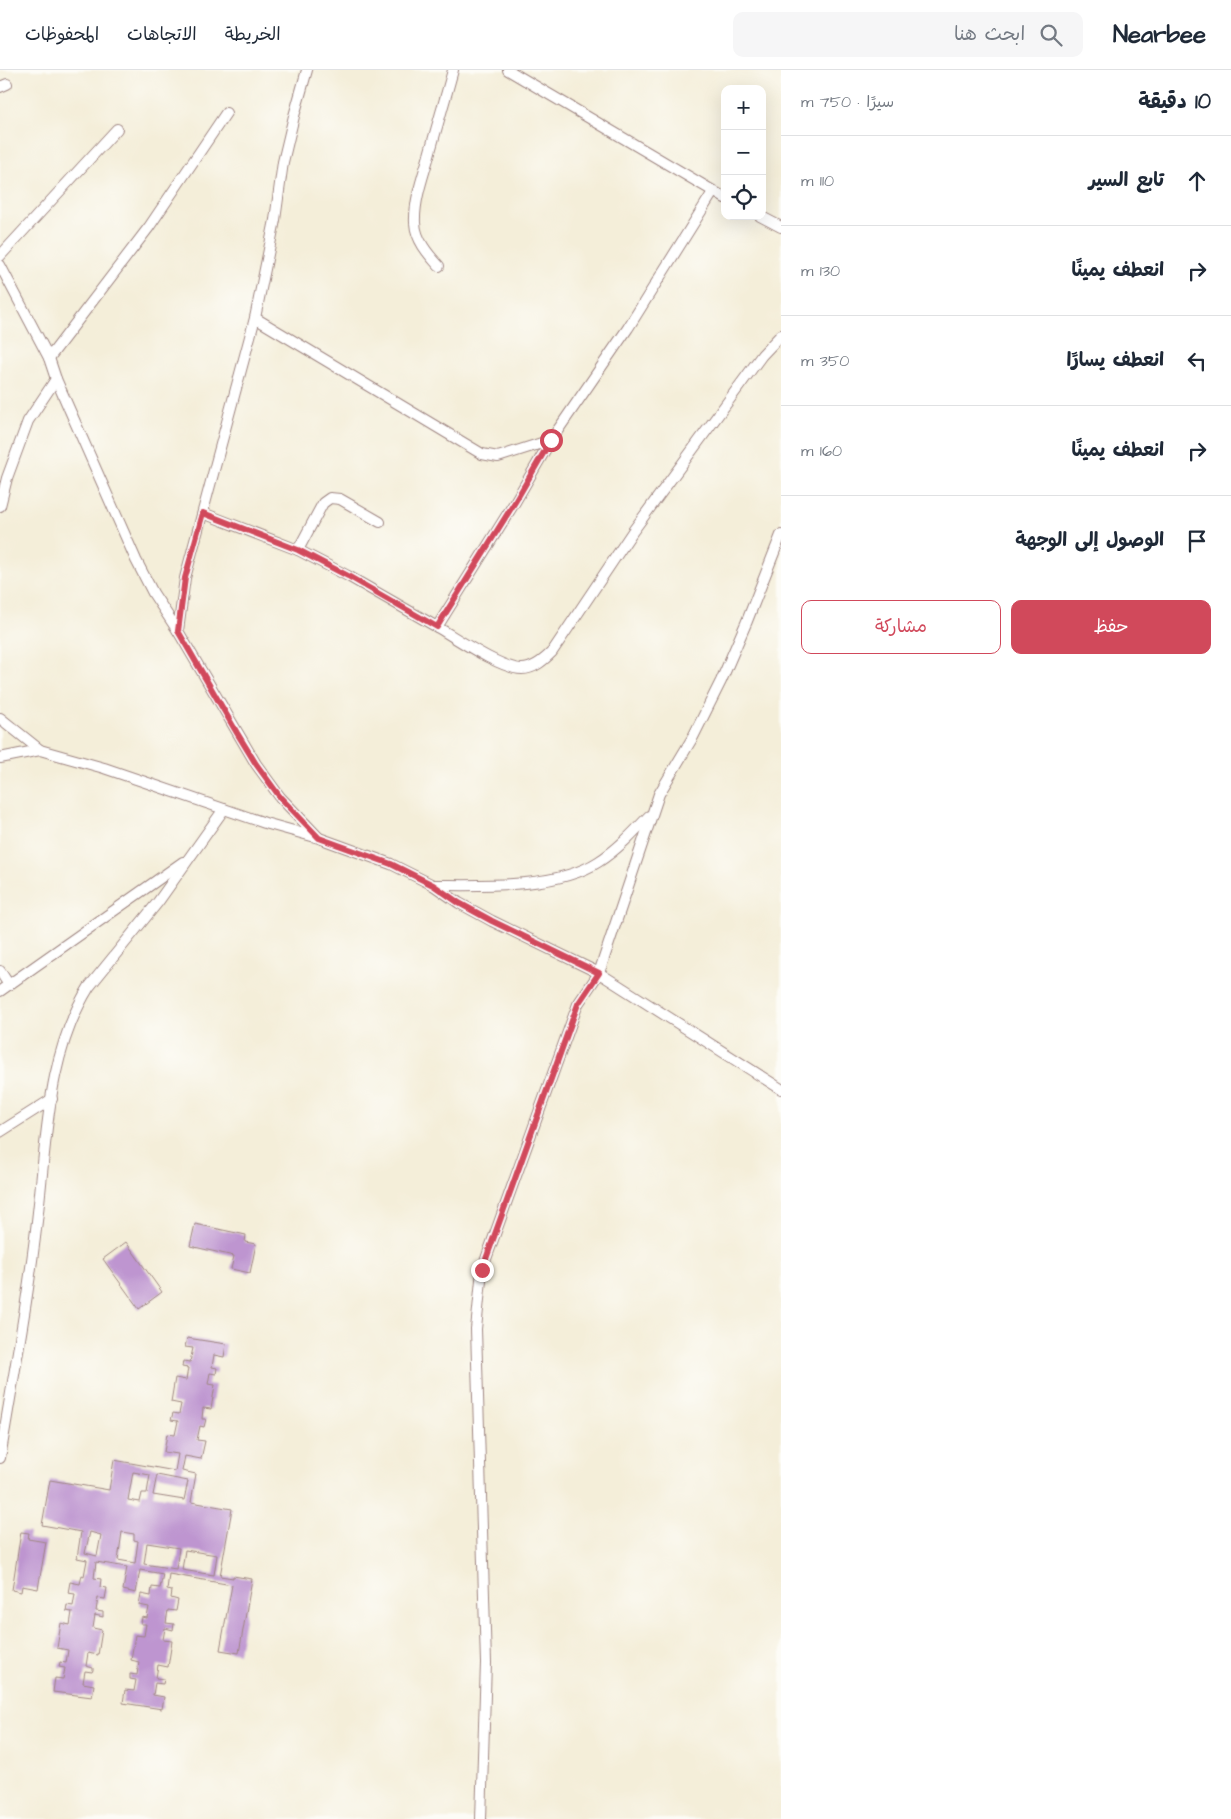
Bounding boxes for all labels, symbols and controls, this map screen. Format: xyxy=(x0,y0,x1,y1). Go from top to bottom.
search box xyxy=(733,12,1083,57)
text: Nearbee xyxy=(1113,18,1206,52)
text: ابحث هنا xyxy=(954,21,1025,48)
icon: search xyxy=(1037,21,1065,49)
text: المحفوظات xyxy=(25,22,99,47)
text: الاتجاهات xyxy=(127,22,197,47)
text: الخريطة xyxy=(225,22,281,47)
map controls xyxy=(721,85,766,220)
button: + xyxy=(721,85,766,130)
text: 10 دقيقة xyxy=(1138,87,1211,116)
text: سيرًا · 750 m xyxy=(801,91,894,113)
button: − xyxy=(721,130,766,175)
text: تابع السير xyxy=(1089,167,1164,194)
icon: ahead xyxy=(1183,167,1211,195)
text: 110 m xyxy=(801,170,834,192)
button: locate xyxy=(721,175,766,220)
text: انعطف يمينًا xyxy=(1072,257,1164,284)
icon: right xyxy=(1183,257,1211,285)
text: 130 m xyxy=(801,260,840,282)
text: انعطف يسارًا xyxy=(1067,347,1164,374)
icon: left xyxy=(1183,347,1211,375)
text: 350 m xyxy=(801,350,849,372)
route start xyxy=(540,429,563,452)
text: انعطف يمينًا xyxy=(1072,437,1164,464)
icon: right xyxy=(1183,437,1211,465)
text: 160 m xyxy=(801,440,842,462)
text: الوصول إلى الوجهة xyxy=(1015,527,1164,554)
icon: arrive xyxy=(1183,527,1211,555)
button: مشاركة xyxy=(801,600,1001,654)
button: حفظ xyxy=(1011,600,1211,654)
route end xyxy=(471,1259,494,1282)

